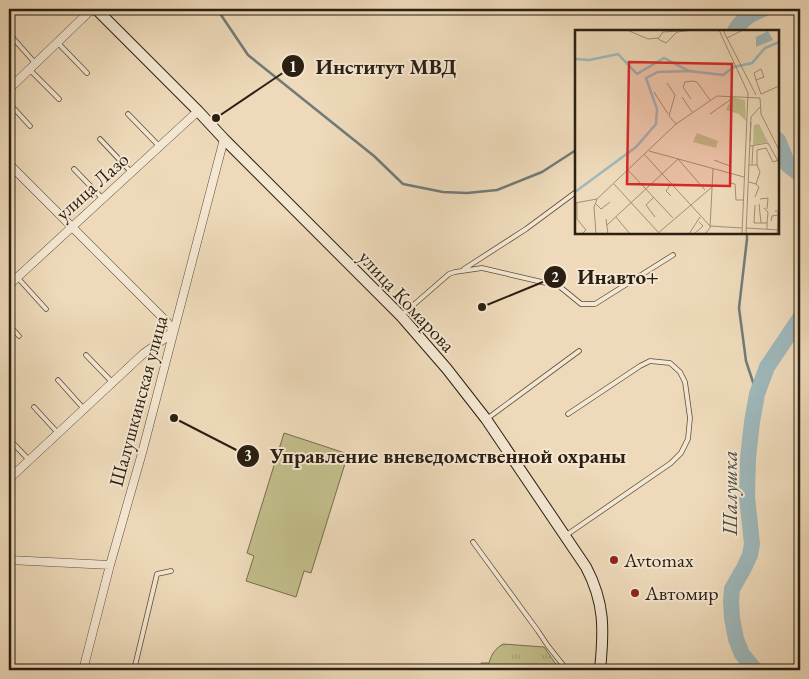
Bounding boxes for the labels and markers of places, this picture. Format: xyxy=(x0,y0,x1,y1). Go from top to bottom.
callout: Институт МВД xyxy=(280,48,466,84)
callout: Инавто+ xyxy=(543,259,669,295)
callout: Управление вневедомственной охраны xyxy=(235,438,637,474)
place label: Avtomax xyxy=(623,547,694,573)
marker: Avtomax xyxy=(608,554,620,566)
place label: Автомир xyxy=(644,580,719,606)
marker: Автомир xyxy=(629,587,641,599)

